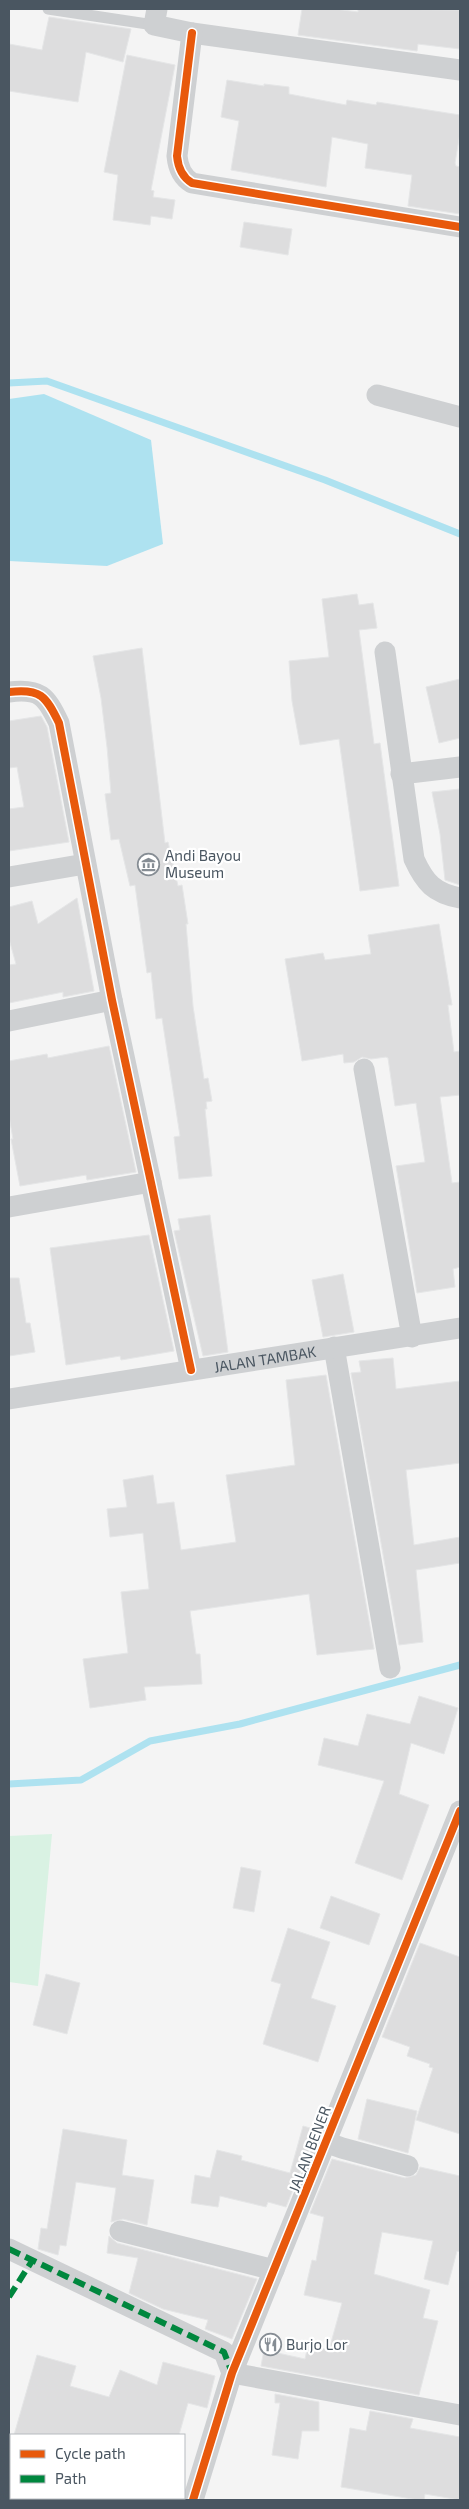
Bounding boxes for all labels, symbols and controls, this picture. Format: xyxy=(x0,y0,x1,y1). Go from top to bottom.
place label: Andi Bayou Museum xyxy=(165,846,241,881)
museum icon: Andi Bayou Museum xyxy=(137,852,161,876)
street label: JALAN TAMBAK xyxy=(213,1342,317,1376)
street label: JALAN BENER xyxy=(284,2103,334,2195)
restaurant icon: Burjo Lor xyxy=(258,2332,282,2356)
place label: Burjo Lor xyxy=(286,2335,348,2354)
legend xyxy=(10,2434,185,2499)
text: Cycle path xyxy=(55,2444,126,2462)
text: Path xyxy=(55,2469,86,2487)

